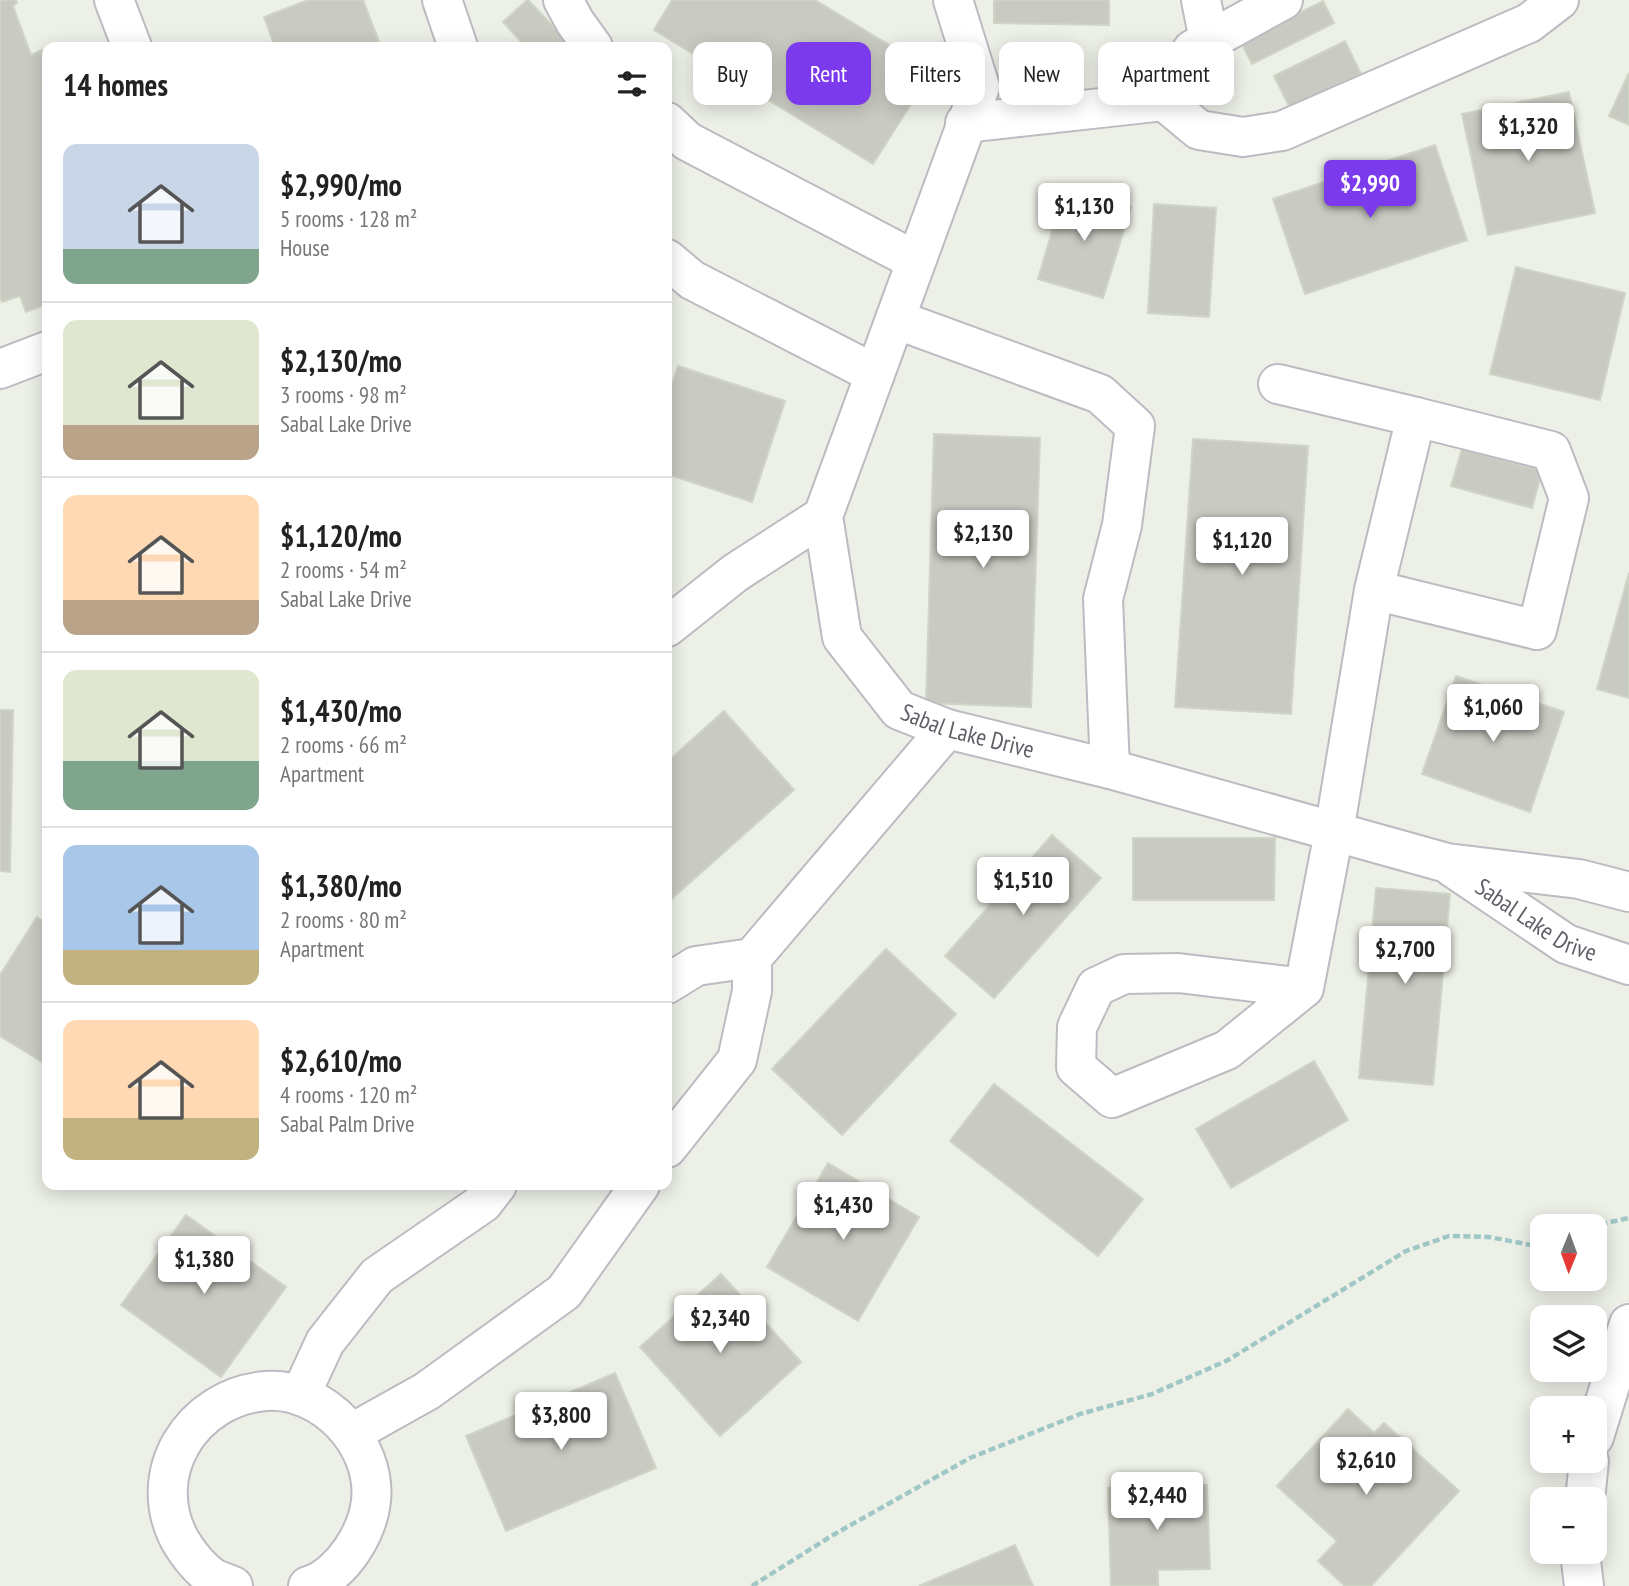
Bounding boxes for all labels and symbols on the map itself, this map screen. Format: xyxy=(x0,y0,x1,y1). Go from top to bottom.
pin: $1,320 xyxy=(1471,104,1585,163)
pin: $2,990 xyxy=(1313,160,1427,220)
pin: $1,130 xyxy=(1027,184,1141,243)
pin: $2,130 xyxy=(926,510,1040,570)
pin: $1,120 xyxy=(1185,518,1299,577)
pin: $1,060 xyxy=(1436,684,1550,744)
street label: Sabal Lake Drive xyxy=(896,696,1037,765)
pin: $1,510 xyxy=(966,858,1080,917)
street label: Sabal Lake Drive xyxy=(1469,871,1601,968)
pin: $2,700 xyxy=(1348,926,1462,986)
pin: $1,430 xyxy=(786,1182,900,1242)
north arrow xyxy=(1530,1214,1606,1292)
pin: $1,380 xyxy=(147,1236,261,1296)
pin: $2,340 xyxy=(663,1296,777,1355)
pin: $3,800 xyxy=(504,1392,618,1452)
pin: $2,610 xyxy=(1309,1438,1423,1497)
pin: $2,440 xyxy=(1100,1472,1214,1532)

